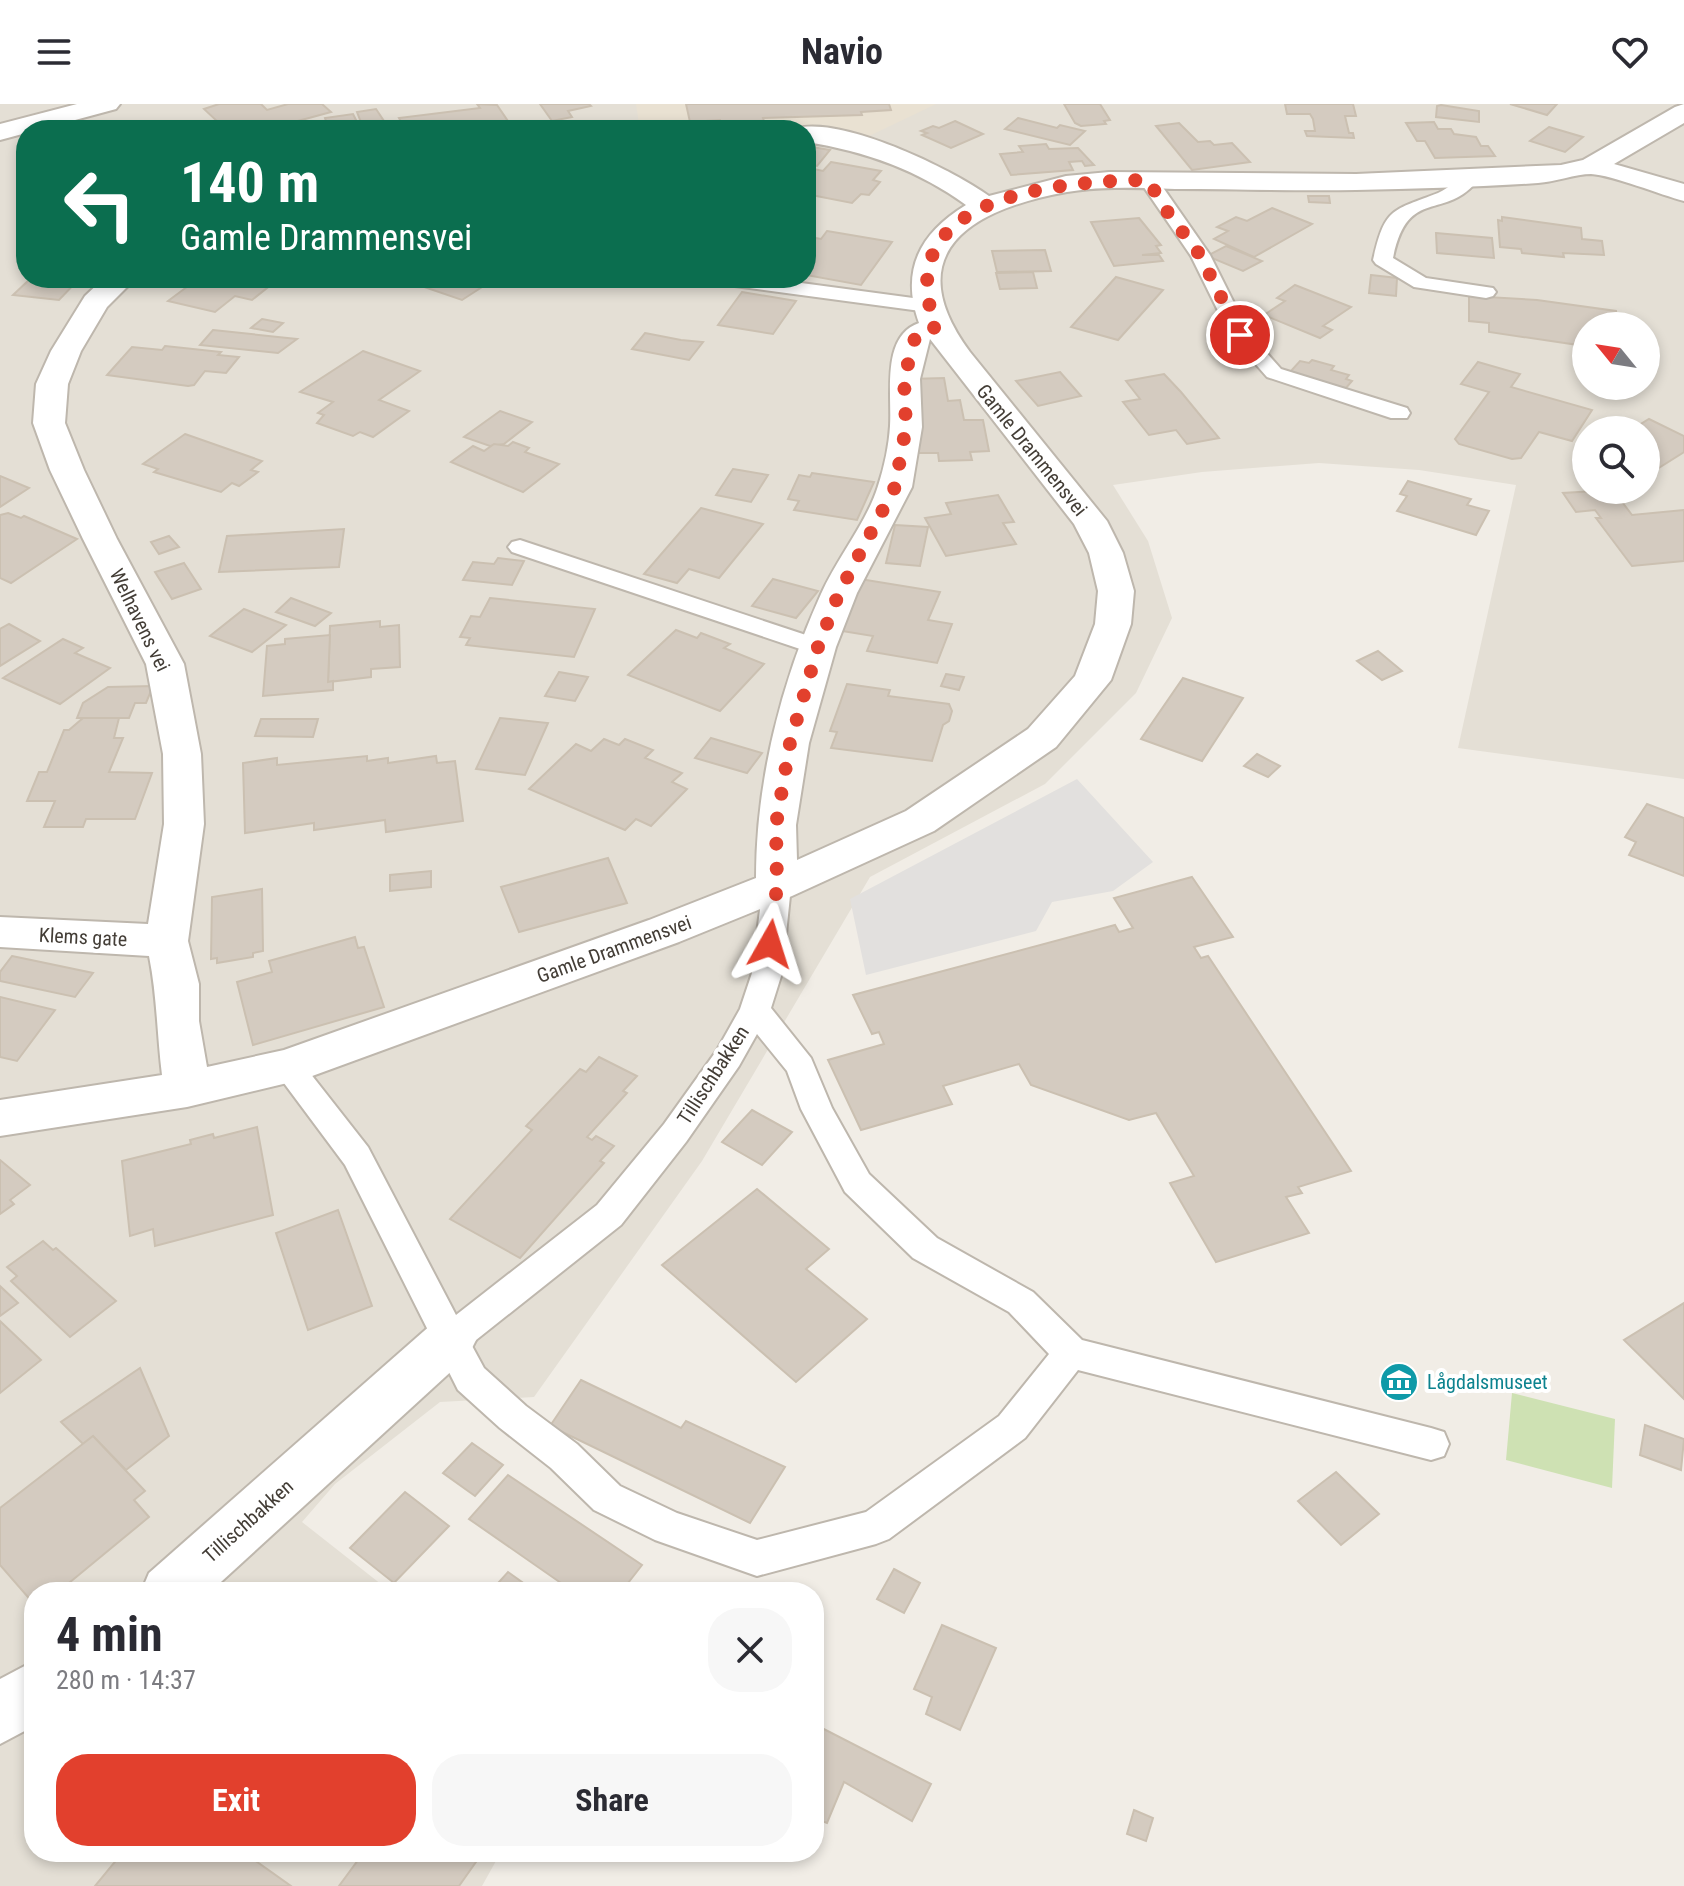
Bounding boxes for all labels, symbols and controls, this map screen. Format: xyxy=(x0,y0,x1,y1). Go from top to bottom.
icon: menu xyxy=(32,30,76,74)
icon: heart xyxy=(1608,30,1652,74)
text: Navio xyxy=(801,31,883,73)
text: 140 m xyxy=(180,150,319,216)
icon: left xyxy=(48,152,152,256)
text: Gamle Drammensvei xyxy=(180,217,472,259)
pin xyxy=(1206,301,1274,369)
north arrow xyxy=(1572,312,1660,400)
map controls xyxy=(1572,312,1660,504)
icon: arrive xyxy=(1218,313,1262,357)
street label: Gamle Drammensvei xyxy=(972,379,1092,521)
button: search xyxy=(1572,416,1660,504)
street label: Welhavens vei xyxy=(105,565,175,675)
position arrow xyxy=(728,902,812,986)
street label: Gamle Drammensvei xyxy=(534,910,694,988)
street label: Klems gate xyxy=(38,923,128,951)
street label: Tillischbakken xyxy=(672,1021,754,1129)
museum icon: Lågdalsmuseet xyxy=(1378,1361,1420,1403)
place label: Lågdalsmuseet xyxy=(1427,1370,1548,1394)
street label: Tillischbakken xyxy=(198,1474,298,1568)
text: 4 min xyxy=(56,1606,163,1663)
button: close xyxy=(708,1608,792,1692)
text: 280 m · 14:37 xyxy=(56,1665,196,1695)
button: Exit xyxy=(56,1754,416,1846)
button: Share xyxy=(432,1754,792,1846)

